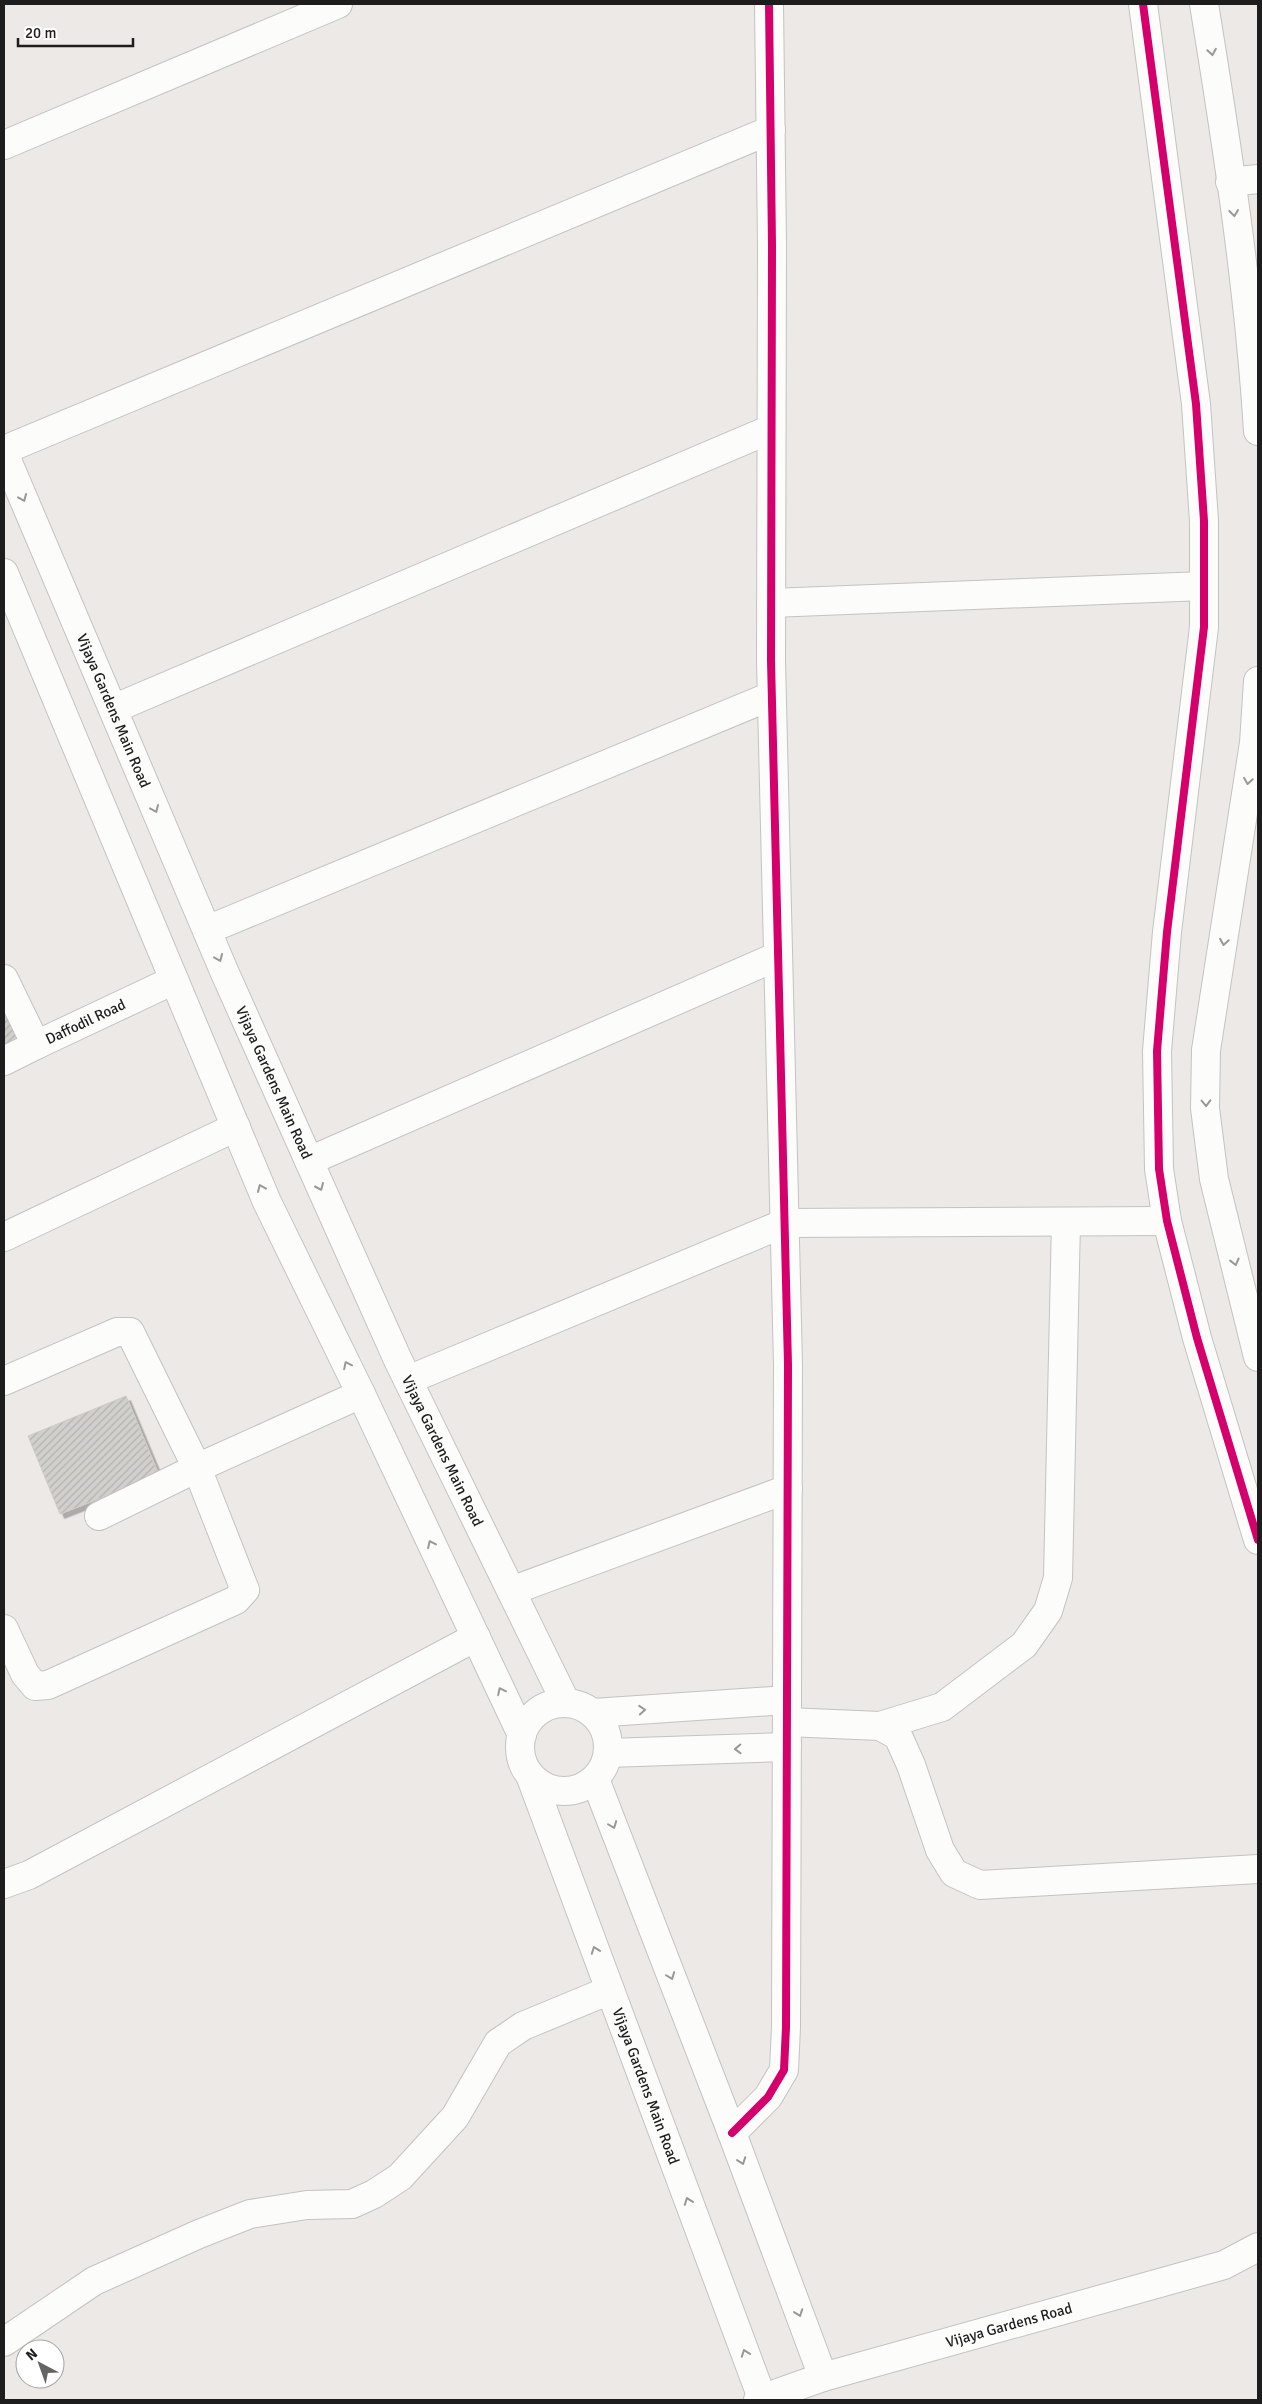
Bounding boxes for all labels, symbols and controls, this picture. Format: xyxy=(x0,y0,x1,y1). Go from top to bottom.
scale bar xyxy=(18,15,132,47)
text: 20 m xyxy=(25,24,56,42)
one-way arrow xyxy=(1206,48,1216,56)
one-way arrow xyxy=(1228,209,1239,217)
one-way arrow xyxy=(16,493,27,502)
street label: Vijaya Gardens Main Road xyxy=(73,631,154,791)
one-way arrow xyxy=(1243,778,1254,786)
one-way arrow xyxy=(149,804,160,813)
one-way arrow xyxy=(1219,938,1230,946)
one-way arrow xyxy=(212,953,223,962)
street label: Daffodil Road xyxy=(43,995,128,1048)
street label: Vijaya Gardens Main Road xyxy=(232,1003,316,1162)
one-way arrow xyxy=(1201,1100,1211,1107)
one-way arrow xyxy=(314,1182,325,1191)
one-way arrow xyxy=(256,1184,266,1192)
one-way arrow xyxy=(1229,1258,1240,1267)
one-way arrow xyxy=(343,1361,353,1370)
street label: Vijaya Gardens Main Road xyxy=(398,1372,487,1529)
one-way arrow xyxy=(427,1540,437,1549)
one-way arrow xyxy=(497,1687,507,1696)
one-way arrow xyxy=(638,1705,646,1716)
one-way arrow xyxy=(734,1743,742,1754)
one-way arrow xyxy=(606,1820,617,1829)
one-way arrow xyxy=(591,1946,601,1955)
one-way arrow xyxy=(665,1971,675,1980)
street label: Vijaya Gardens Main Road xyxy=(609,2005,683,2167)
one-way arrow xyxy=(736,2156,746,2164)
one-way arrow xyxy=(684,2197,694,2205)
street label: Vijaya Gardens Road xyxy=(944,2299,1074,2351)
one-way arrow xyxy=(793,2308,803,2317)
north arrow xyxy=(15,2339,65,2389)
text: N xyxy=(23,2345,41,2364)
one-way arrow xyxy=(741,2349,751,2358)

